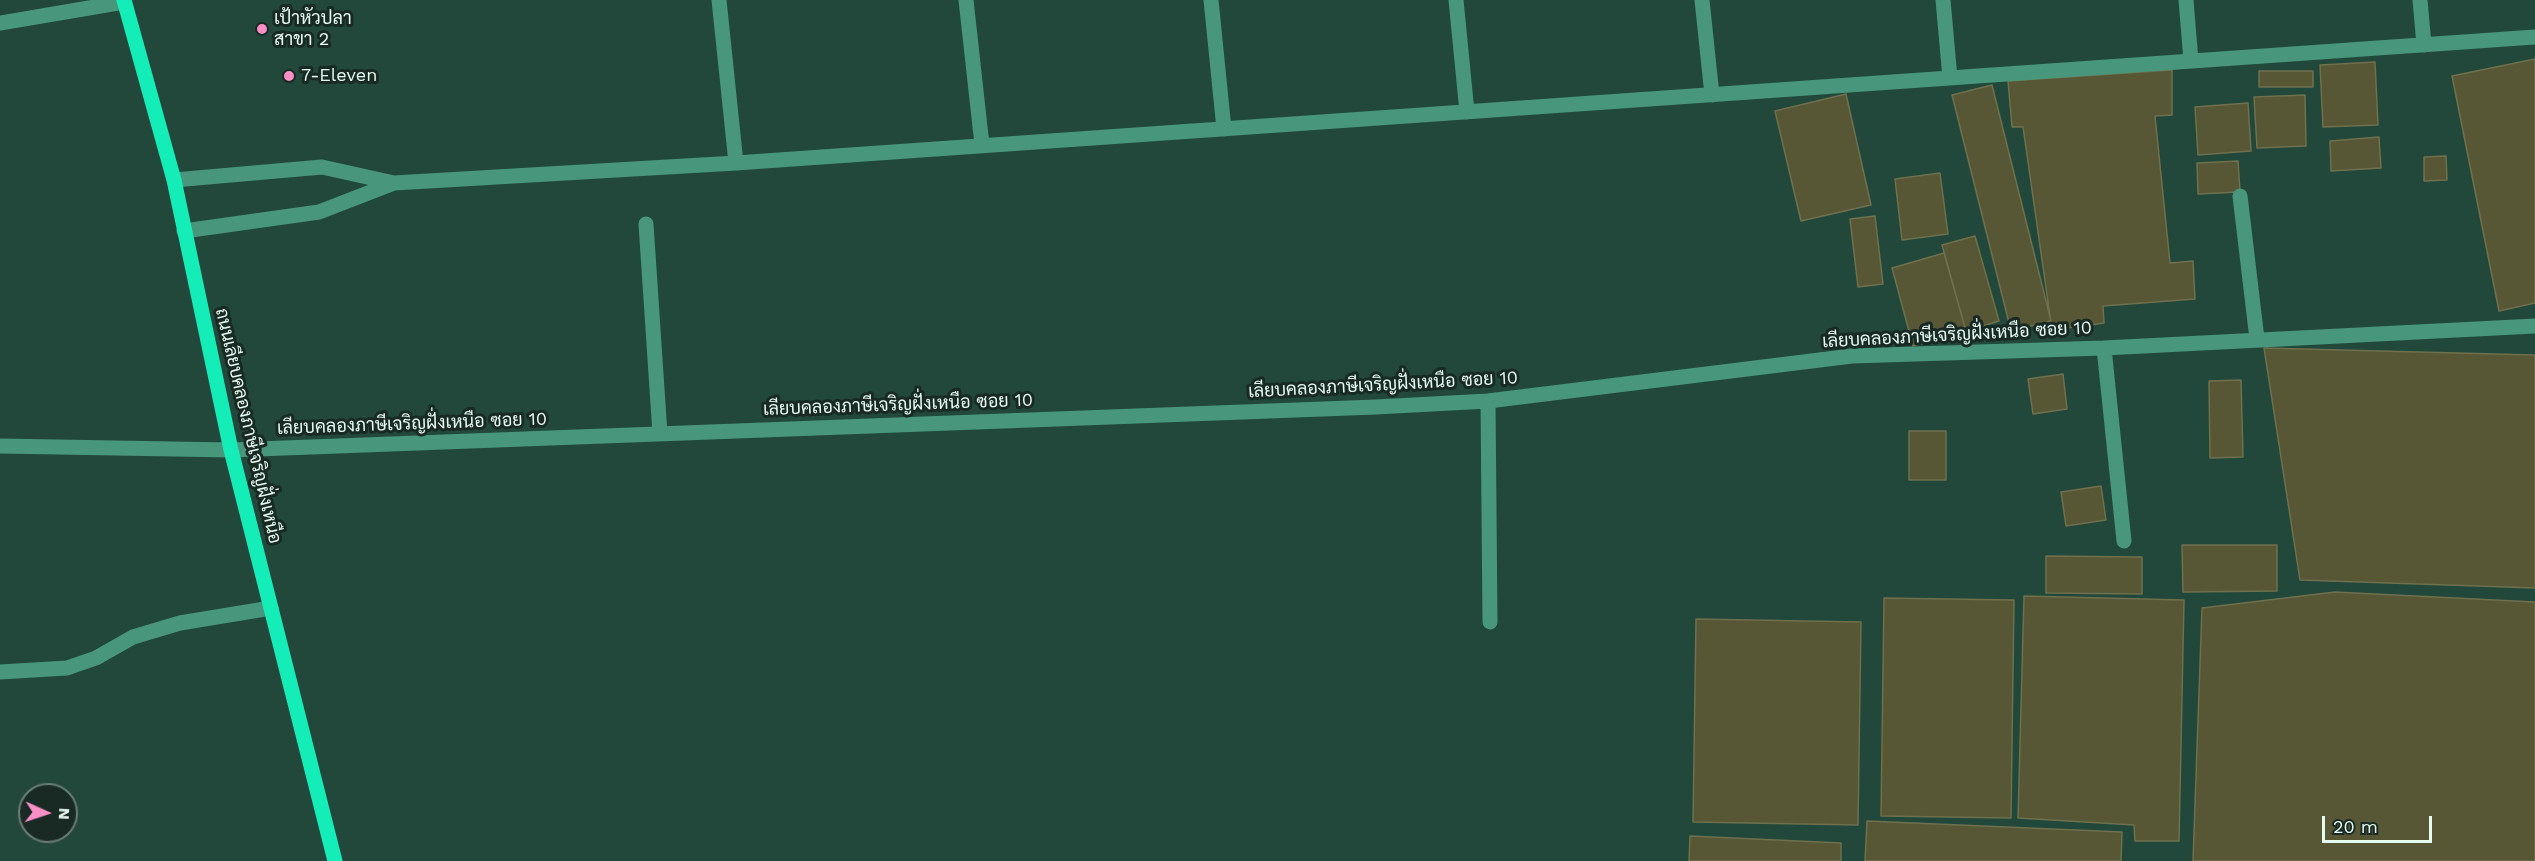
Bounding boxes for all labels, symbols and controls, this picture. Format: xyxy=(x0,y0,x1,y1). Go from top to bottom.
place label: เป้าหัวปลา สาขา 2 xyxy=(274,8,352,50)
marker: เป้าหัวปลา สาขา 2 xyxy=(255,22,269,36)
place label: 7-Eleven xyxy=(301,65,377,87)
marker: 7-Eleven xyxy=(282,69,296,83)
street label: ถนนเลียบคลองภาษีเจริญฝั่งเหนือ xyxy=(210,306,286,546)
street label: เลียบคลองภาษีเจริญฝั่งเหนือ ซอย 10 xyxy=(1822,317,2092,353)
street label: เลียบคลองภาษีเจริญฝั่งเหนือ ซอย 10 xyxy=(1248,367,1518,403)
street label: เลียบคลองภาษีเจริญฝั่งเหนือ ซอย 10 xyxy=(763,389,1033,421)
street label: เลียบคลองภาษีเจริญฝั่งเหนือ ซอย 10 xyxy=(277,408,547,440)
north arrow xyxy=(18,783,78,843)
scale bar xyxy=(2325,804,2434,842)
text: N xyxy=(55,807,74,820)
text: 20 m xyxy=(2333,816,2378,837)

